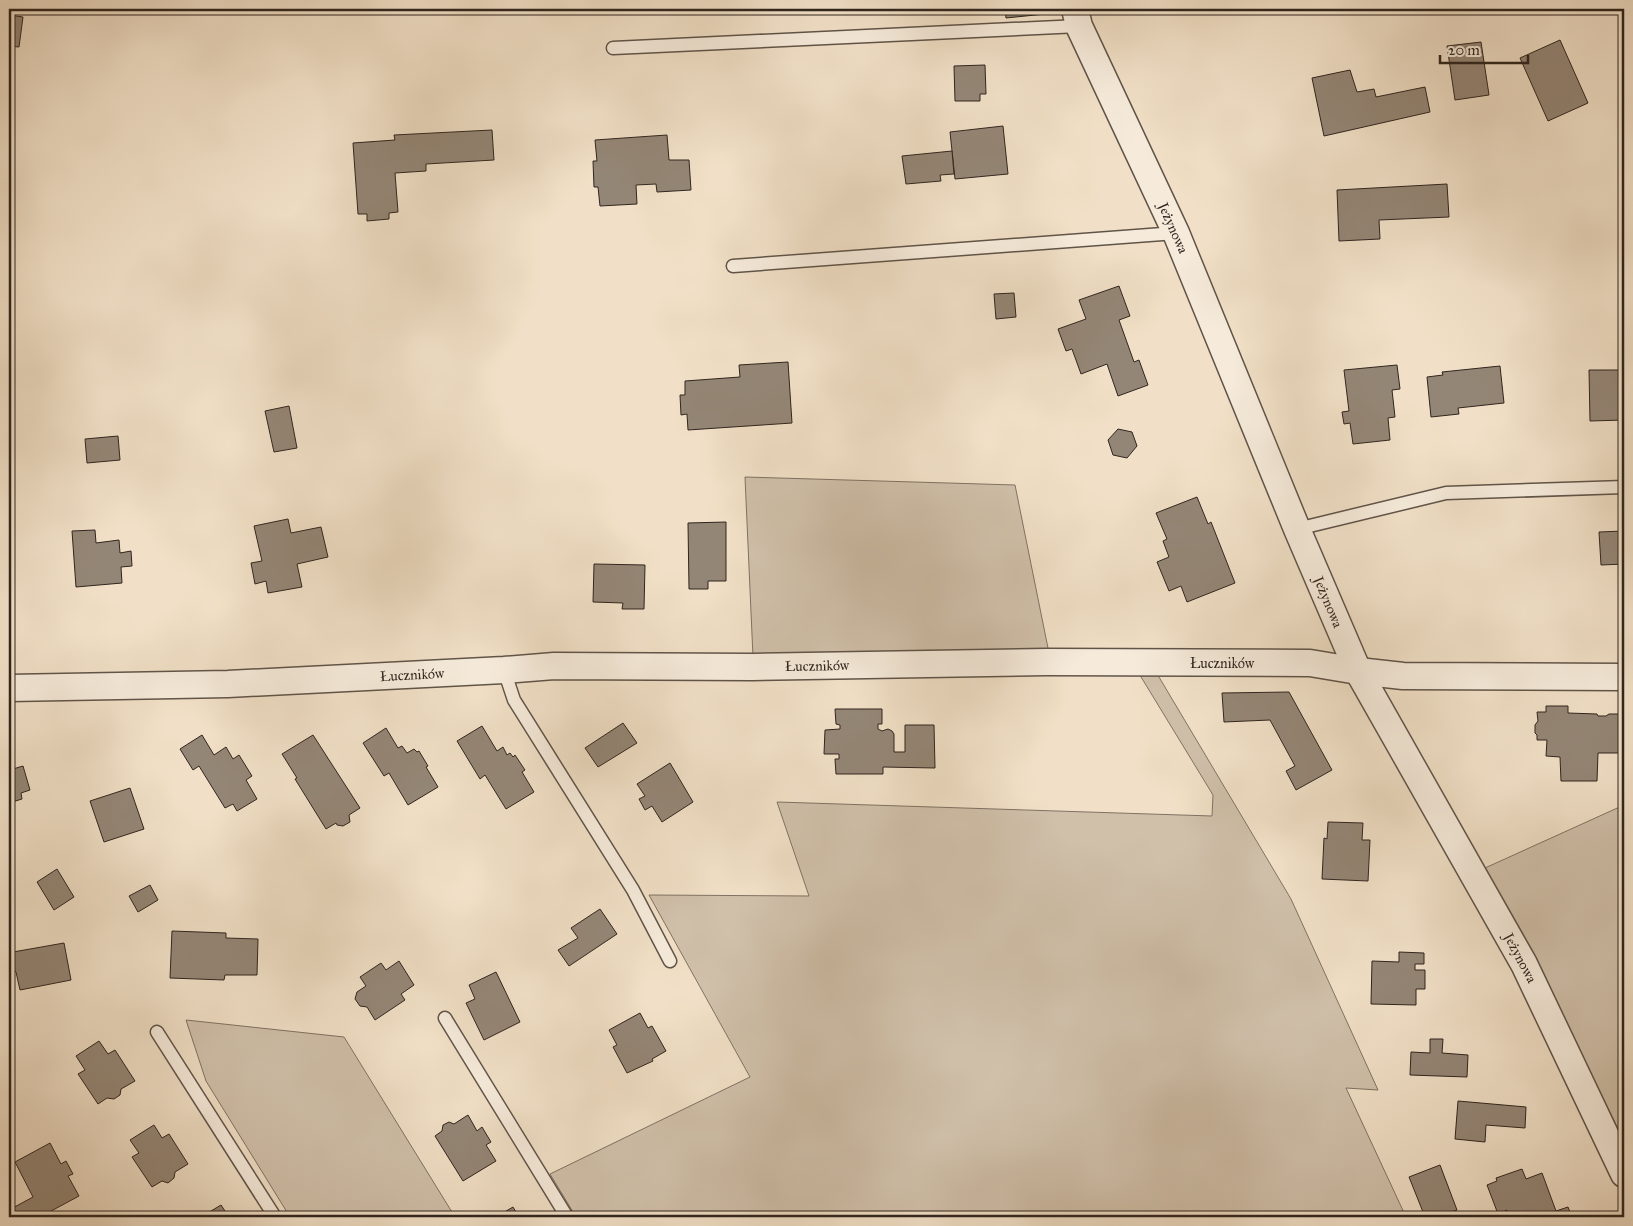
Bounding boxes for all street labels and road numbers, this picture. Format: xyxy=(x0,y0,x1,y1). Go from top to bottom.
street label: Jeżynowa xyxy=(1153,198,1192,257)
street label: Jeżynowa xyxy=(1308,572,1346,631)
street label: Łuczników xyxy=(1190,655,1255,672)
street label: Łuczników xyxy=(785,657,850,675)
street label: Łuczników xyxy=(379,665,445,685)
street label: Jeżynowa xyxy=(1498,928,1540,986)

